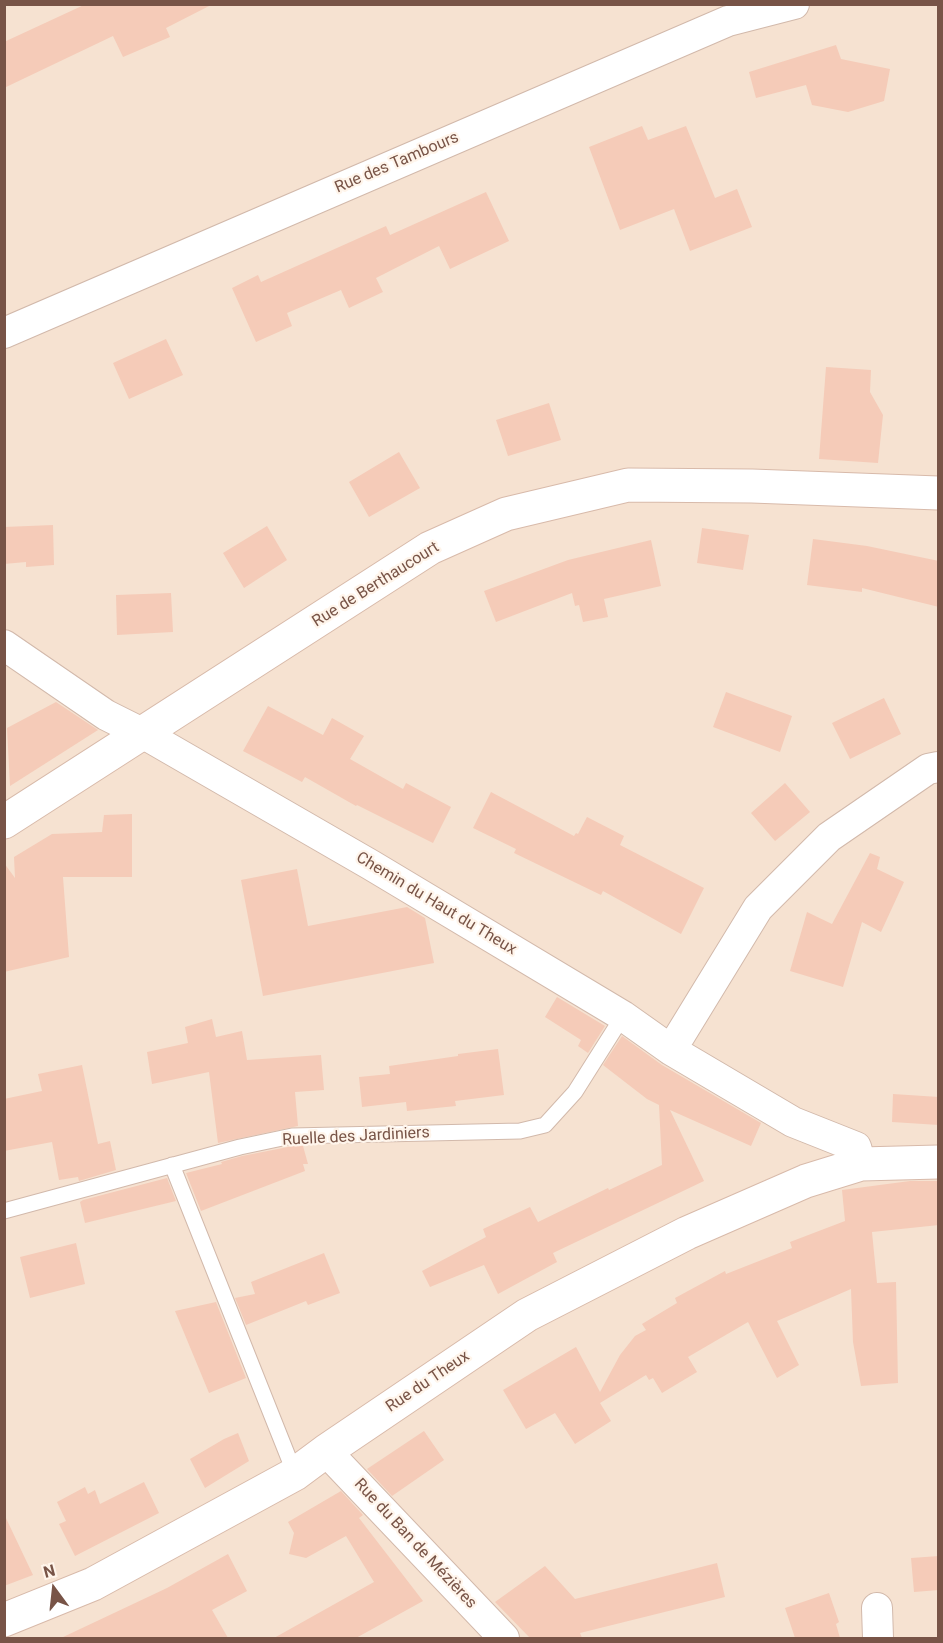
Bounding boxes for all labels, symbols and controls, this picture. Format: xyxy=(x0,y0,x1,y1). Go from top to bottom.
street label: Rue des Tambours xyxy=(332,128,462,198)
street label: Rue de Berthaucourt xyxy=(309,538,443,632)
street label: Chemin du Haut du Theux xyxy=(352,848,520,960)
street label: Ruelle des Jardiniers xyxy=(282,1124,430,1150)
street label: Rue du Theux xyxy=(383,1347,473,1417)
street label: Rue du Ban de Mézières xyxy=(350,1475,480,1613)
north arrow xyxy=(24,1559,84,1619)
text: N xyxy=(41,1560,57,1582)

